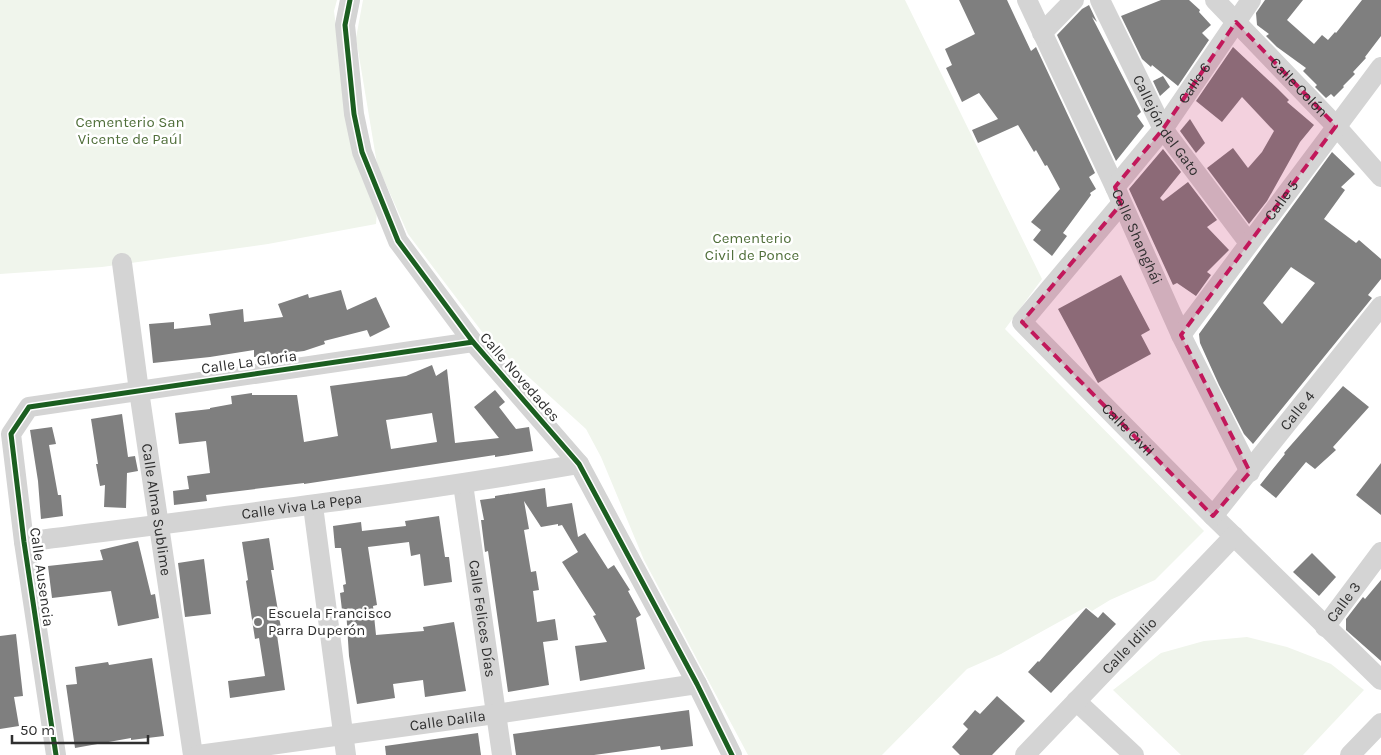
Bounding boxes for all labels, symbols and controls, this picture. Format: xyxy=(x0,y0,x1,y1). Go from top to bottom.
street label: Calle Colón xyxy=(1266,54,1332,121)
street label: Calle 6 xyxy=(1174,59,1215,107)
street label: Callejón del Gato xyxy=(1129,72,1204,179)
park label: Cementerio San Vicente de Paúl xyxy=(75,113,185,148)
street label: Calle 5 xyxy=(1261,177,1302,224)
street label: Calle Shanghái xyxy=(1108,186,1166,287)
park label: Cementerio Civil de Ponce xyxy=(705,229,799,264)
street label: Calle Novedades xyxy=(476,329,564,425)
street label: Calle La Gloria xyxy=(200,346,298,378)
street label: Calle 4 xyxy=(1276,387,1319,434)
street label: Calle Civil xyxy=(1098,399,1158,460)
street label: Calle Alma Sublime xyxy=(138,442,175,577)
street label: Calle Viva La Pepa xyxy=(240,489,363,523)
street label: Calle Ausencia xyxy=(26,526,58,628)
street label: Calle Felices Días xyxy=(465,559,500,679)
street label: Calle 3 xyxy=(1323,578,1365,626)
place label: Escuela Francisco Parra Duperón xyxy=(268,604,391,639)
street label: Calle Idilio xyxy=(1098,614,1160,678)
marker: Escuela Francisco Parra Duperón xyxy=(252,616,264,628)
street label: Calle Dalila xyxy=(409,706,487,735)
scale bar xyxy=(12,712,149,744)
text: 50 m xyxy=(20,721,55,739)

